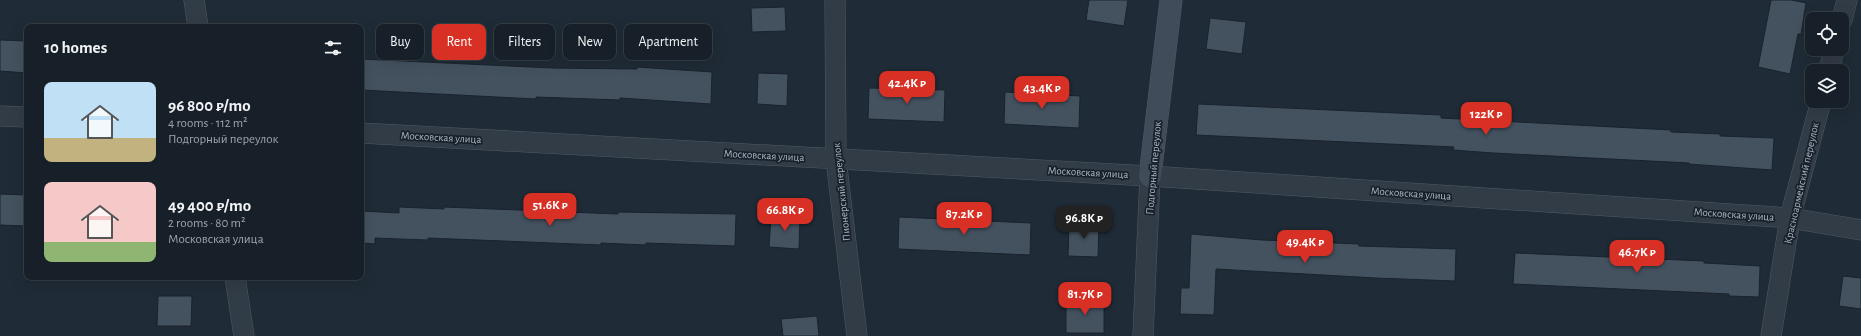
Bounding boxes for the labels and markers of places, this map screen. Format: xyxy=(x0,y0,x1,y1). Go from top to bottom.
pin: 42.4K ₽ xyxy=(870,71,944,105)
pin: 43.4K ₽ xyxy=(1005,76,1079,110)
pin: 122K ₽ xyxy=(1453,102,1519,136)
pin: 51.6K ₽ xyxy=(513,193,587,227)
pin: 66.8K ₽ xyxy=(748,198,822,232)
pin: 87.2K ₽ xyxy=(927,202,1001,236)
pin: 96.8K ₽ xyxy=(1047,206,1121,240)
pin: 49.4K ₽ xyxy=(1268,230,1342,264)
pin: 46.7K ₽ xyxy=(1600,240,1674,274)
pin: 81.7K ₽ xyxy=(1048,282,1122,316)

